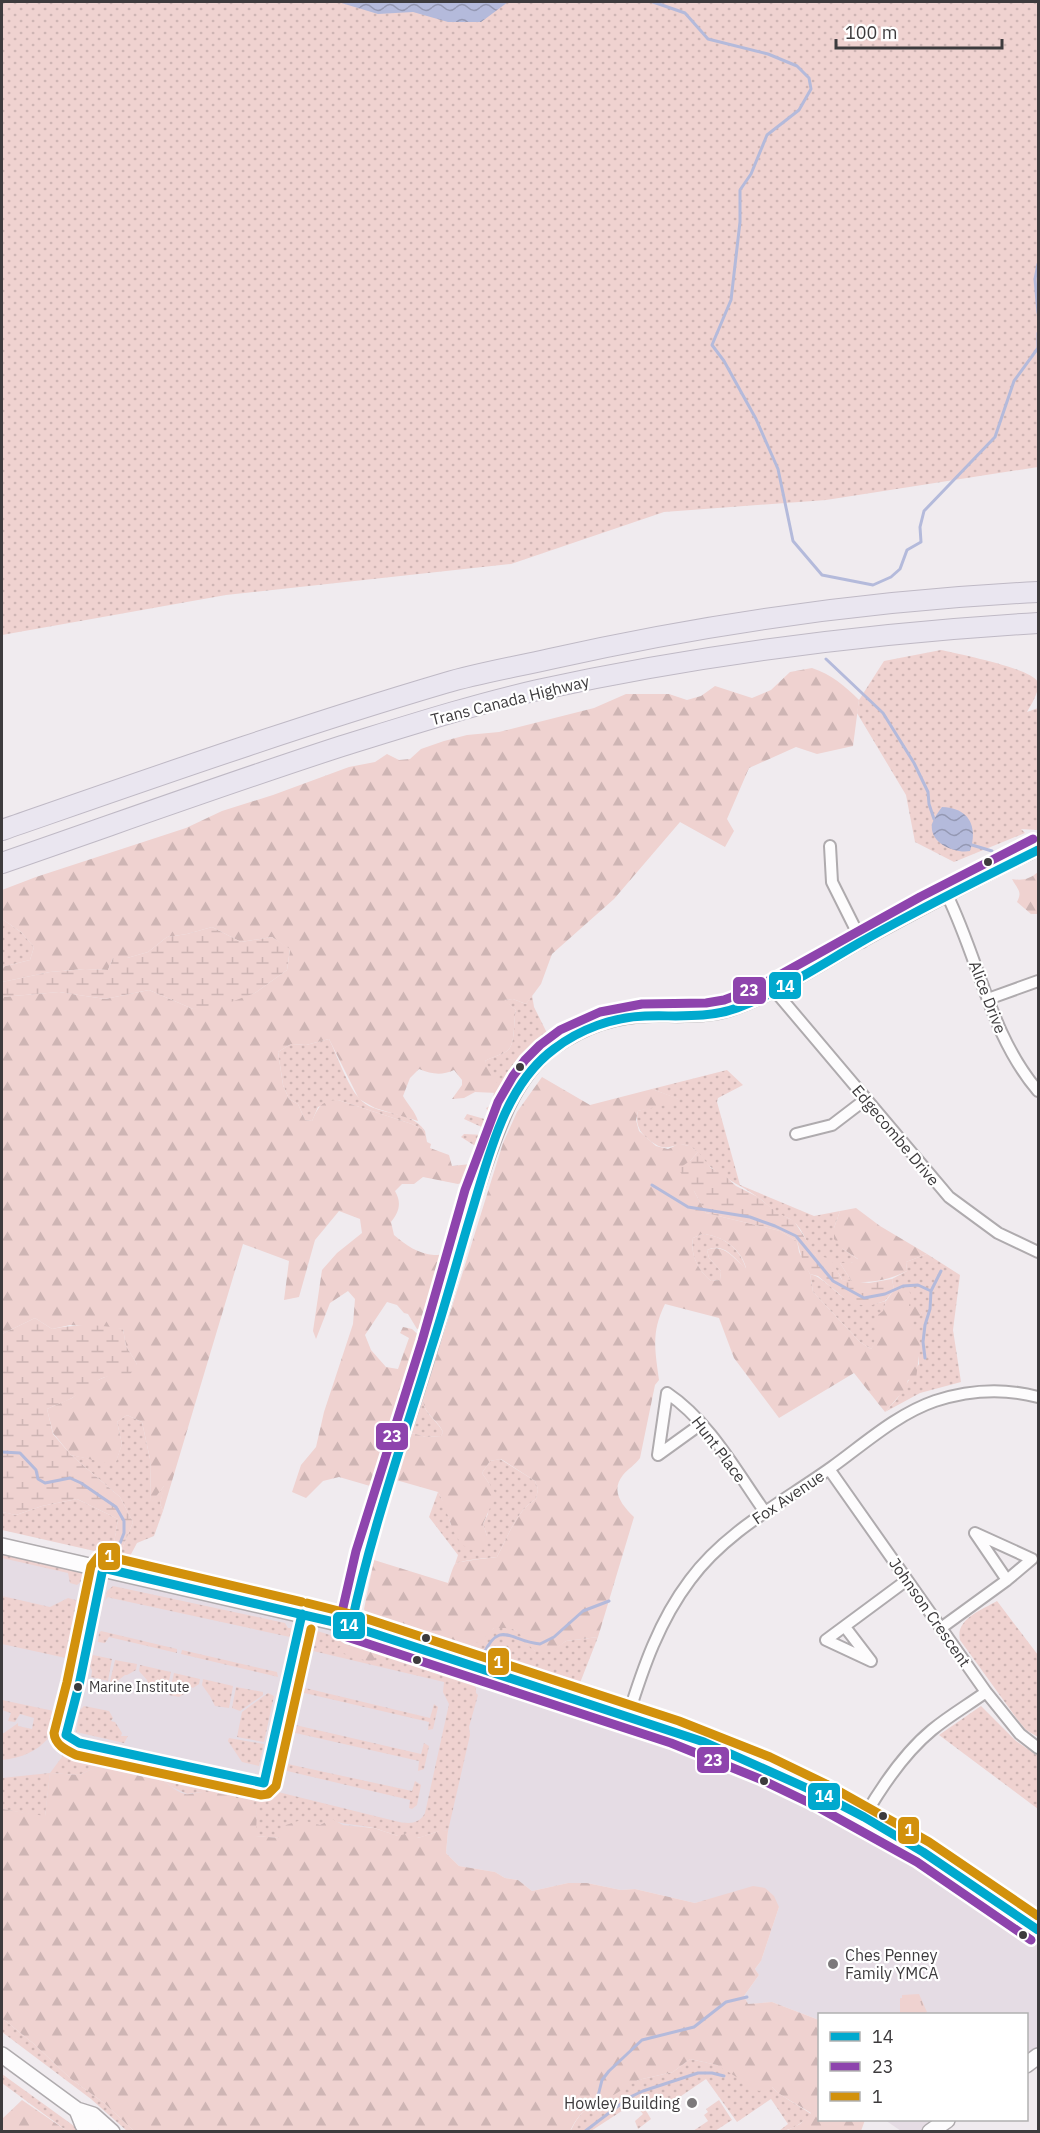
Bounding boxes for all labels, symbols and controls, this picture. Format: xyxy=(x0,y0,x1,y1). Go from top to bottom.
scale bar xyxy=(836,12,1002,50)
text: 100 m xyxy=(845,21,897,44)
street label: Trans Canada Highway xyxy=(429,671,591,729)
unlabelled marker xyxy=(982,856,994,868)
street label: Alice Drive xyxy=(965,958,1011,1036)
line badge: 14 xyxy=(768,971,802,1000)
line badge: 23 xyxy=(732,976,767,1005)
text: 14 xyxy=(775,976,795,996)
text: 23 xyxy=(739,980,759,1000)
unlabelled marker xyxy=(514,1061,526,1073)
street label: Edgecombe Drive xyxy=(848,1081,944,1190)
street label: Hunt Place xyxy=(687,1412,751,1486)
line badge: 23 xyxy=(375,1422,409,1451)
text: 23 xyxy=(382,1426,402,1446)
street label: Fox Avenue xyxy=(748,1465,828,1528)
line badge: 1 xyxy=(97,1542,121,1571)
text: 1 xyxy=(104,1546,114,1566)
street label: Johnson Crescent xyxy=(885,1554,975,1670)
line badge: 14 xyxy=(332,1611,366,1640)
text: 14 xyxy=(339,1615,359,1635)
unlabelled marker xyxy=(420,1632,432,1644)
line badge: 1 xyxy=(487,1647,510,1676)
text: 1 xyxy=(493,1652,503,1672)
unlabelled marker xyxy=(411,1654,423,1666)
place label: Marine Institute xyxy=(89,1678,190,1696)
marker: Marine Institute xyxy=(72,1681,84,1693)
line badge: 23 xyxy=(696,1746,730,1774)
text: 23 xyxy=(703,1750,723,1770)
unlabelled marker xyxy=(758,1775,770,1787)
line badge: 14 xyxy=(807,1782,841,1811)
text: 14 xyxy=(814,1786,834,1806)
unlabelled marker xyxy=(877,1810,889,1822)
line badge: 1 xyxy=(897,1816,920,1845)
text: 1 xyxy=(904,1820,914,1840)
unlabelled marker xyxy=(1017,1929,1029,1941)
place label: Ches Penney Family YMCA xyxy=(845,1945,938,1983)
marker: Ches Penney Family YMCA xyxy=(826,1957,840,1971)
legend xyxy=(818,2013,1028,2121)
text: 14 xyxy=(872,2025,894,2048)
text: 23 xyxy=(872,2055,894,2078)
text: 1 xyxy=(872,2085,883,2108)
place label: Howley Building xyxy=(564,2093,681,2113)
marker: Howley Building xyxy=(685,2096,699,2110)

